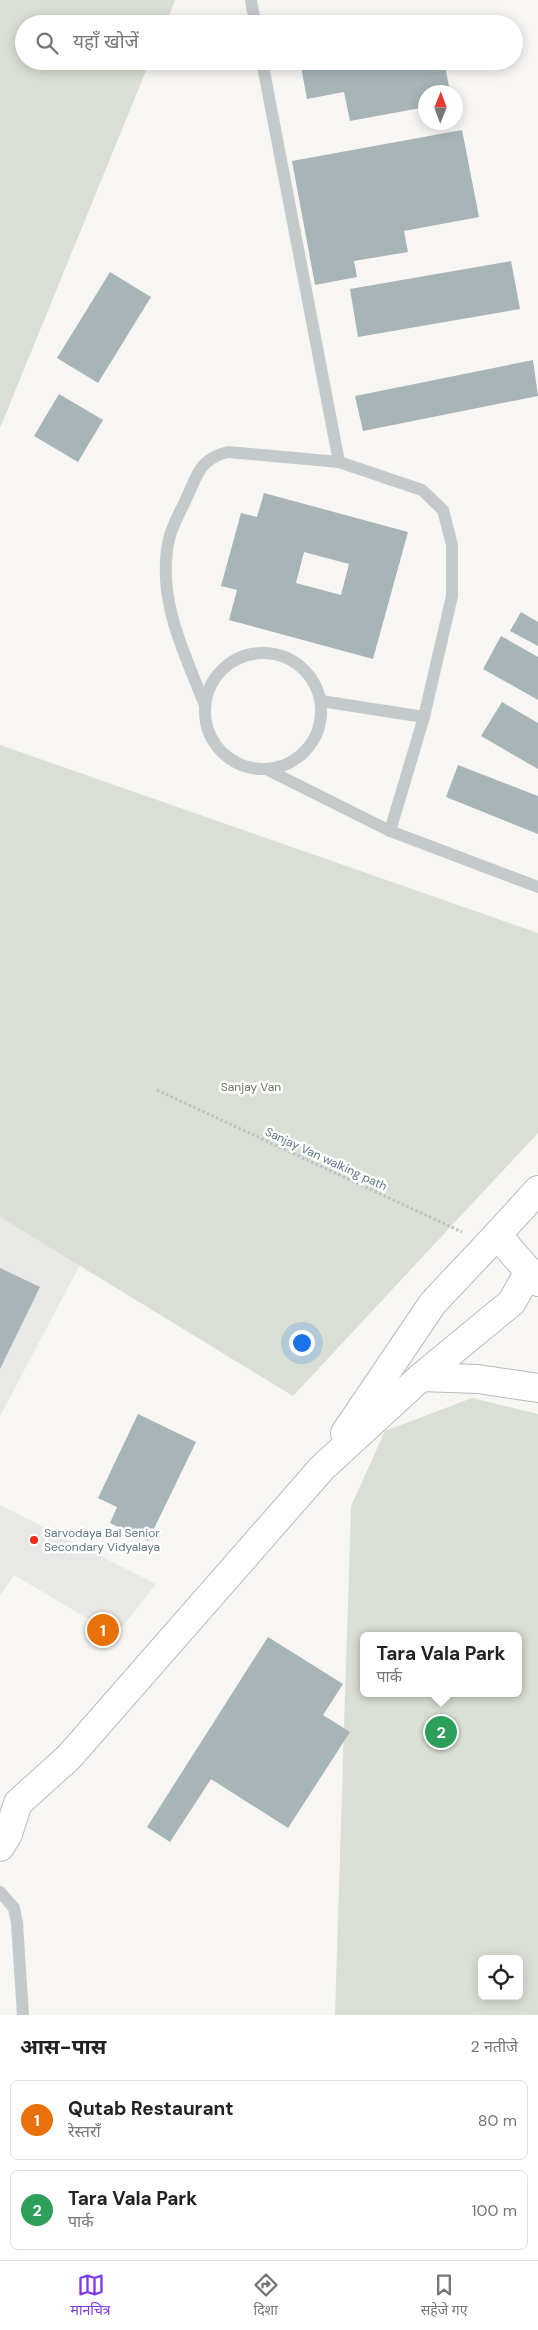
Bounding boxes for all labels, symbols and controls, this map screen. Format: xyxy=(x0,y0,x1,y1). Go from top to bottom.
search box xyxy=(15,15,523,70)
icon: search xyxy=(33,29,61,57)
text: यहाँ खोजें xyxy=(73,29,139,54)
north arrow xyxy=(418,85,463,130)
park label: Sanjay Van xyxy=(221,1079,281,1095)
street label: Sanjay Van walking path xyxy=(262,1124,390,1194)
your location xyxy=(289,1330,315,1356)
place label: Sarvodaya Bal Senior Secondary Vidyalaya xyxy=(44,1525,160,1555)
marker: Sarvodaya Bal Senior Secondary Vidyalaya xyxy=(28,1534,40,1546)
pin: 1 xyxy=(87,1611,119,1649)
popup xyxy=(360,1632,522,1697)
text: Tara Vala Park xyxy=(376,1641,506,1666)
text: पार्क xyxy=(376,1666,402,1687)
pin: 2 xyxy=(425,1713,457,1751)
map controls xyxy=(478,1955,523,2000)
button: locate xyxy=(478,1955,523,2000)
text: आस-पास xyxy=(20,2033,106,2061)
text: 2 नतीजे xyxy=(471,2036,518,2057)
text: Qutab Restaurant xyxy=(68,2096,233,2121)
text: 1 xyxy=(34,2110,40,2131)
text: 80 m xyxy=(478,2110,517,2131)
text: रेस्तराँ xyxy=(68,2121,101,2142)
text: Tara Vala Park xyxy=(68,2186,197,2211)
text: 2 xyxy=(32,2200,42,2221)
text: 100 m xyxy=(472,2200,517,2221)
text: पार्क xyxy=(68,2211,94,2232)
tab: मानचित्र xyxy=(71,2271,111,2321)
tab: दिशा xyxy=(252,2271,280,2321)
tab: सहेजे गए xyxy=(421,2271,467,2321)

